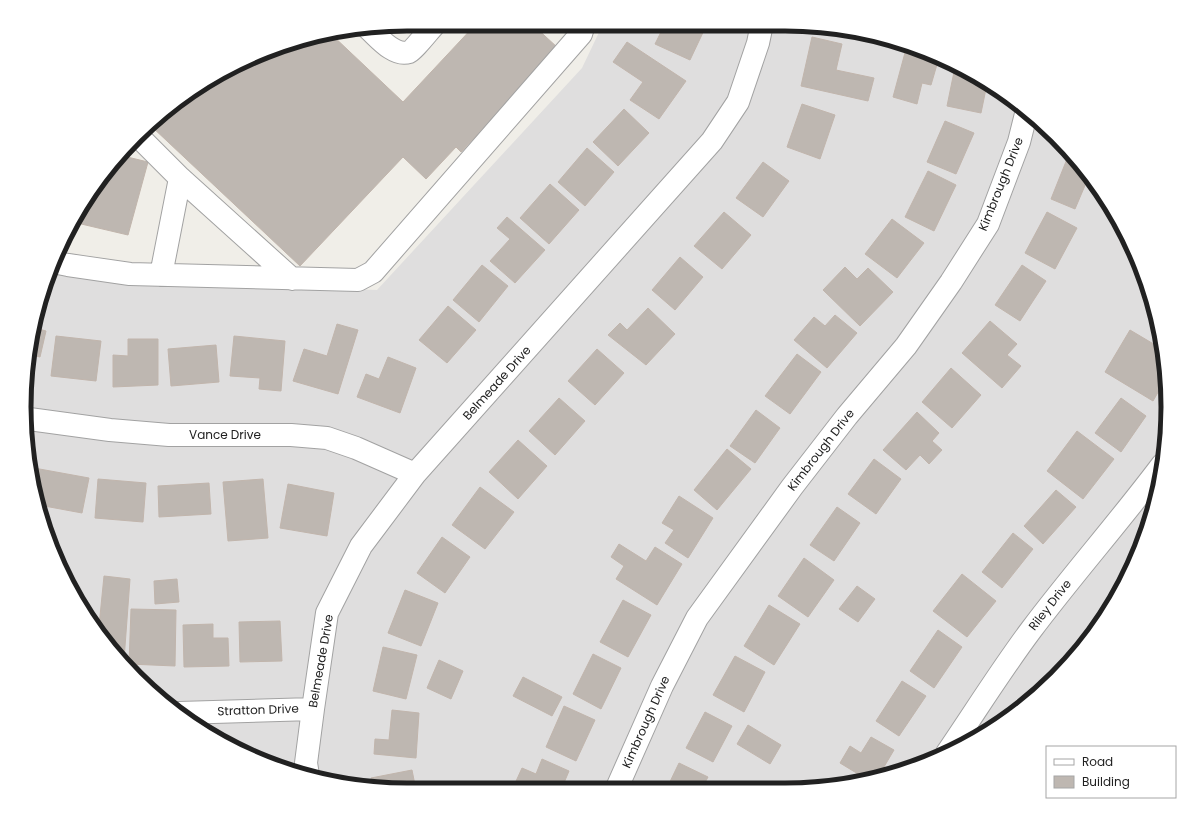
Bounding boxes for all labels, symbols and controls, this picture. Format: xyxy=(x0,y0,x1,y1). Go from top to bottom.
street label: Kimbrough Drive xyxy=(974,134,1027,233)
street label: Belmeade Drive xyxy=(459,342,535,423)
street label: Kimbrough Drive xyxy=(783,405,858,494)
street label: Vance Drive xyxy=(189,426,261,443)
street label: Riley Drive xyxy=(1024,576,1075,634)
street label: Belmeade Drive xyxy=(304,613,337,709)
street label: Kimbrough Drive xyxy=(618,673,674,771)
street label: Stratton Drive xyxy=(217,700,299,719)
legend xyxy=(1046,746,1176,798)
text: Road xyxy=(1082,753,1113,770)
text: Building xyxy=(1082,773,1130,790)

